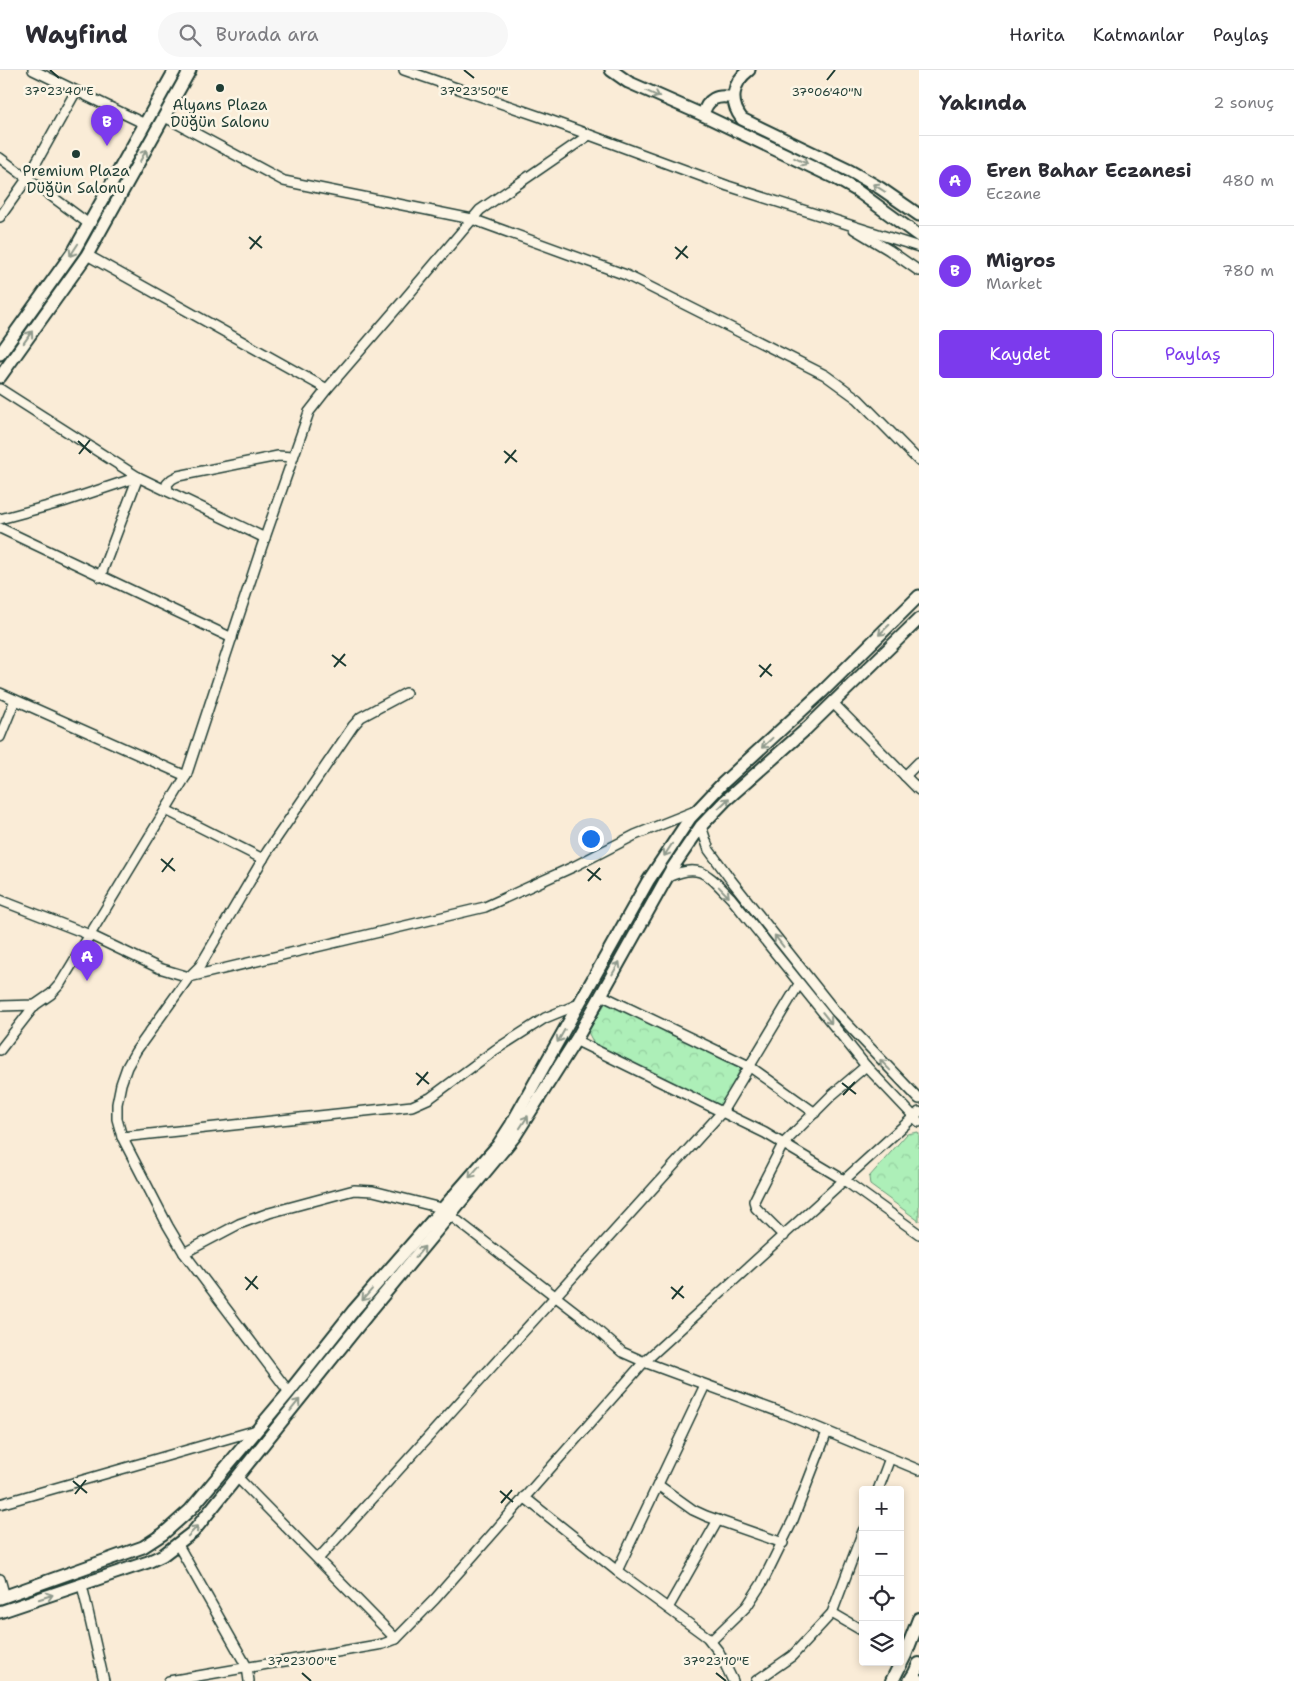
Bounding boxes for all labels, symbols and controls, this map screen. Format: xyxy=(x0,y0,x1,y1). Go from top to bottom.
search box xyxy=(158,12,508,57)
text: Wayfind xyxy=(25,19,128,51)
icon: search xyxy=(176,21,204,49)
text: Burada ara xyxy=(216,22,319,47)
text: Harita xyxy=(1009,23,1065,47)
text: Katmanlar xyxy=(1093,23,1185,47)
text: Paylaş xyxy=(1213,23,1269,47)
marker: Alyans Plaza Düğün Salonu xyxy=(214,82,226,94)
text: 37°23'40"E xyxy=(24,83,94,99)
text: 37°23'50"E xyxy=(440,83,509,99)
text: 37°06'40"N xyxy=(791,84,863,100)
one-way arrow xyxy=(645,89,660,99)
text: Yakında xyxy=(939,89,1026,117)
text: 2 sonuç xyxy=(1213,92,1274,113)
place label: Alyans Plaza Düğün Salonu xyxy=(170,95,270,132)
pin: B xyxy=(91,105,123,146)
marker: Premium Plaza Düğün Salonu xyxy=(70,148,82,160)
one-way arrow xyxy=(138,148,148,163)
one-way arrow xyxy=(793,156,808,166)
text: Eren Bahar Eczanesi xyxy=(986,158,1192,183)
place label: Premium Plaza Düğün Salonu xyxy=(22,161,130,198)
text: A xyxy=(949,170,961,191)
text: 480 m xyxy=(1222,170,1274,191)
one-way arrow xyxy=(872,183,886,193)
text: Eczane xyxy=(986,183,1041,204)
one-way arrow xyxy=(69,242,79,256)
text: Migros xyxy=(986,248,1055,273)
text: B xyxy=(950,260,960,281)
text: 780 m xyxy=(1222,260,1274,281)
text: Market xyxy=(986,273,1043,294)
one-way arrow xyxy=(23,330,33,344)
button: Kaydet xyxy=(939,330,1102,378)
button: Paylaş xyxy=(1112,330,1274,378)
one-way arrow xyxy=(877,624,890,636)
one-way arrow xyxy=(761,737,773,749)
one-way arrow xyxy=(717,797,730,809)
your location xyxy=(578,826,604,852)
one-way arrow xyxy=(663,842,673,856)
one-way arrow xyxy=(718,885,730,897)
one-way arrow xyxy=(774,934,784,948)
pin: A xyxy=(71,940,103,981)
one-way arrow xyxy=(612,961,622,975)
one-way arrow xyxy=(821,1011,832,1024)
one-way arrow xyxy=(555,1028,565,1043)
one-way arrow xyxy=(879,1058,891,1071)
one-way arrow xyxy=(520,1116,530,1130)
one-way arrow xyxy=(468,1166,479,1179)
one-way arrow xyxy=(414,1246,425,1259)
one-way arrow xyxy=(361,1288,373,1301)
one-way arrow xyxy=(290,1398,300,1412)
map controls xyxy=(859,1486,904,1666)
button: + xyxy=(859,1486,904,1531)
one-way arrow xyxy=(187,1525,199,1538)
button: − xyxy=(859,1531,904,1576)
button: locate xyxy=(859,1576,904,1621)
one-way arrow xyxy=(38,1592,54,1601)
button: layers xyxy=(859,1621,904,1666)
text: 37°23'00"E xyxy=(267,1653,337,1669)
text: 37°23'10"E xyxy=(683,1653,749,1669)

